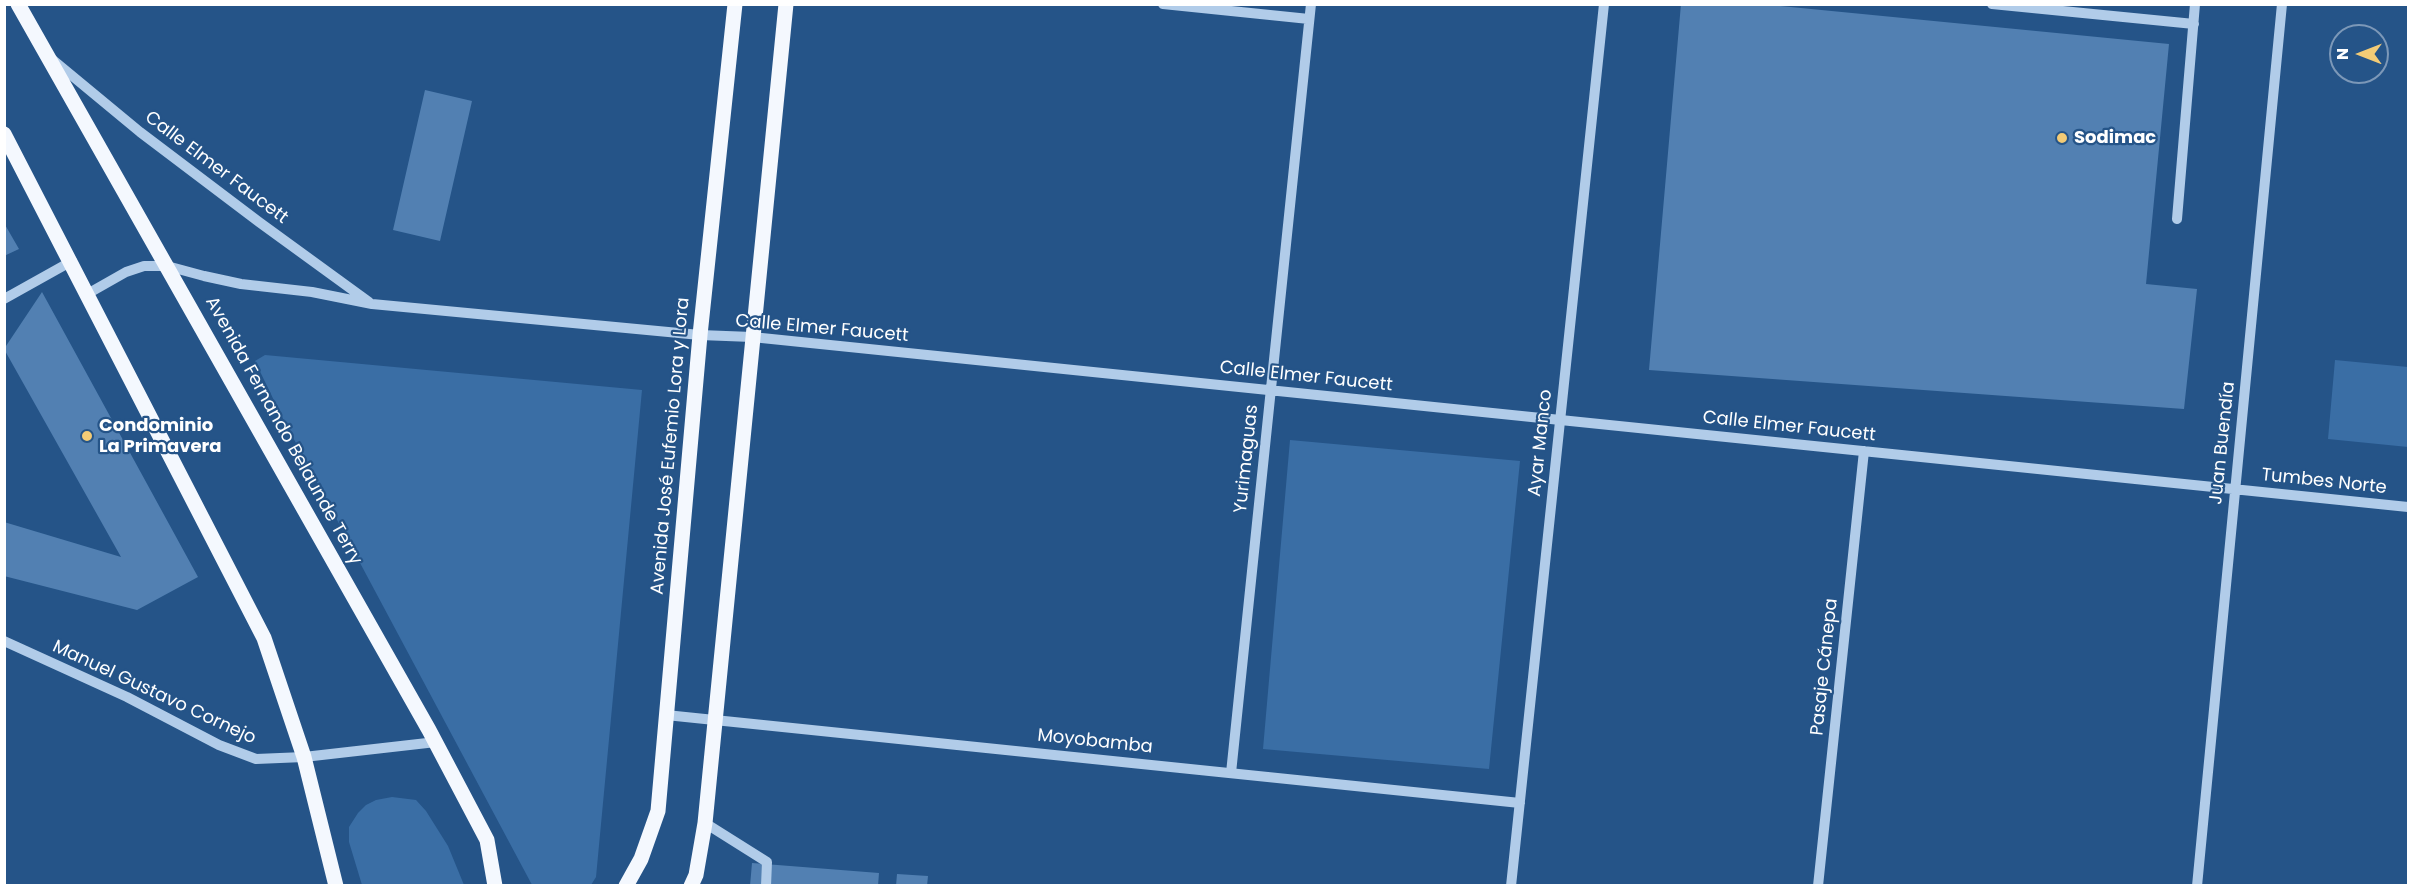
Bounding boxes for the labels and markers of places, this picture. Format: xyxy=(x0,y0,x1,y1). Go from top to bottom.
place label: Sodimac xyxy=(2074,127,2156,149)
marker: Sodimac xyxy=(2055,131,2069,145)
place label: Condominio La Primavera xyxy=(99,415,221,458)
marker: Condominio La Primavera xyxy=(80,429,94,443)

